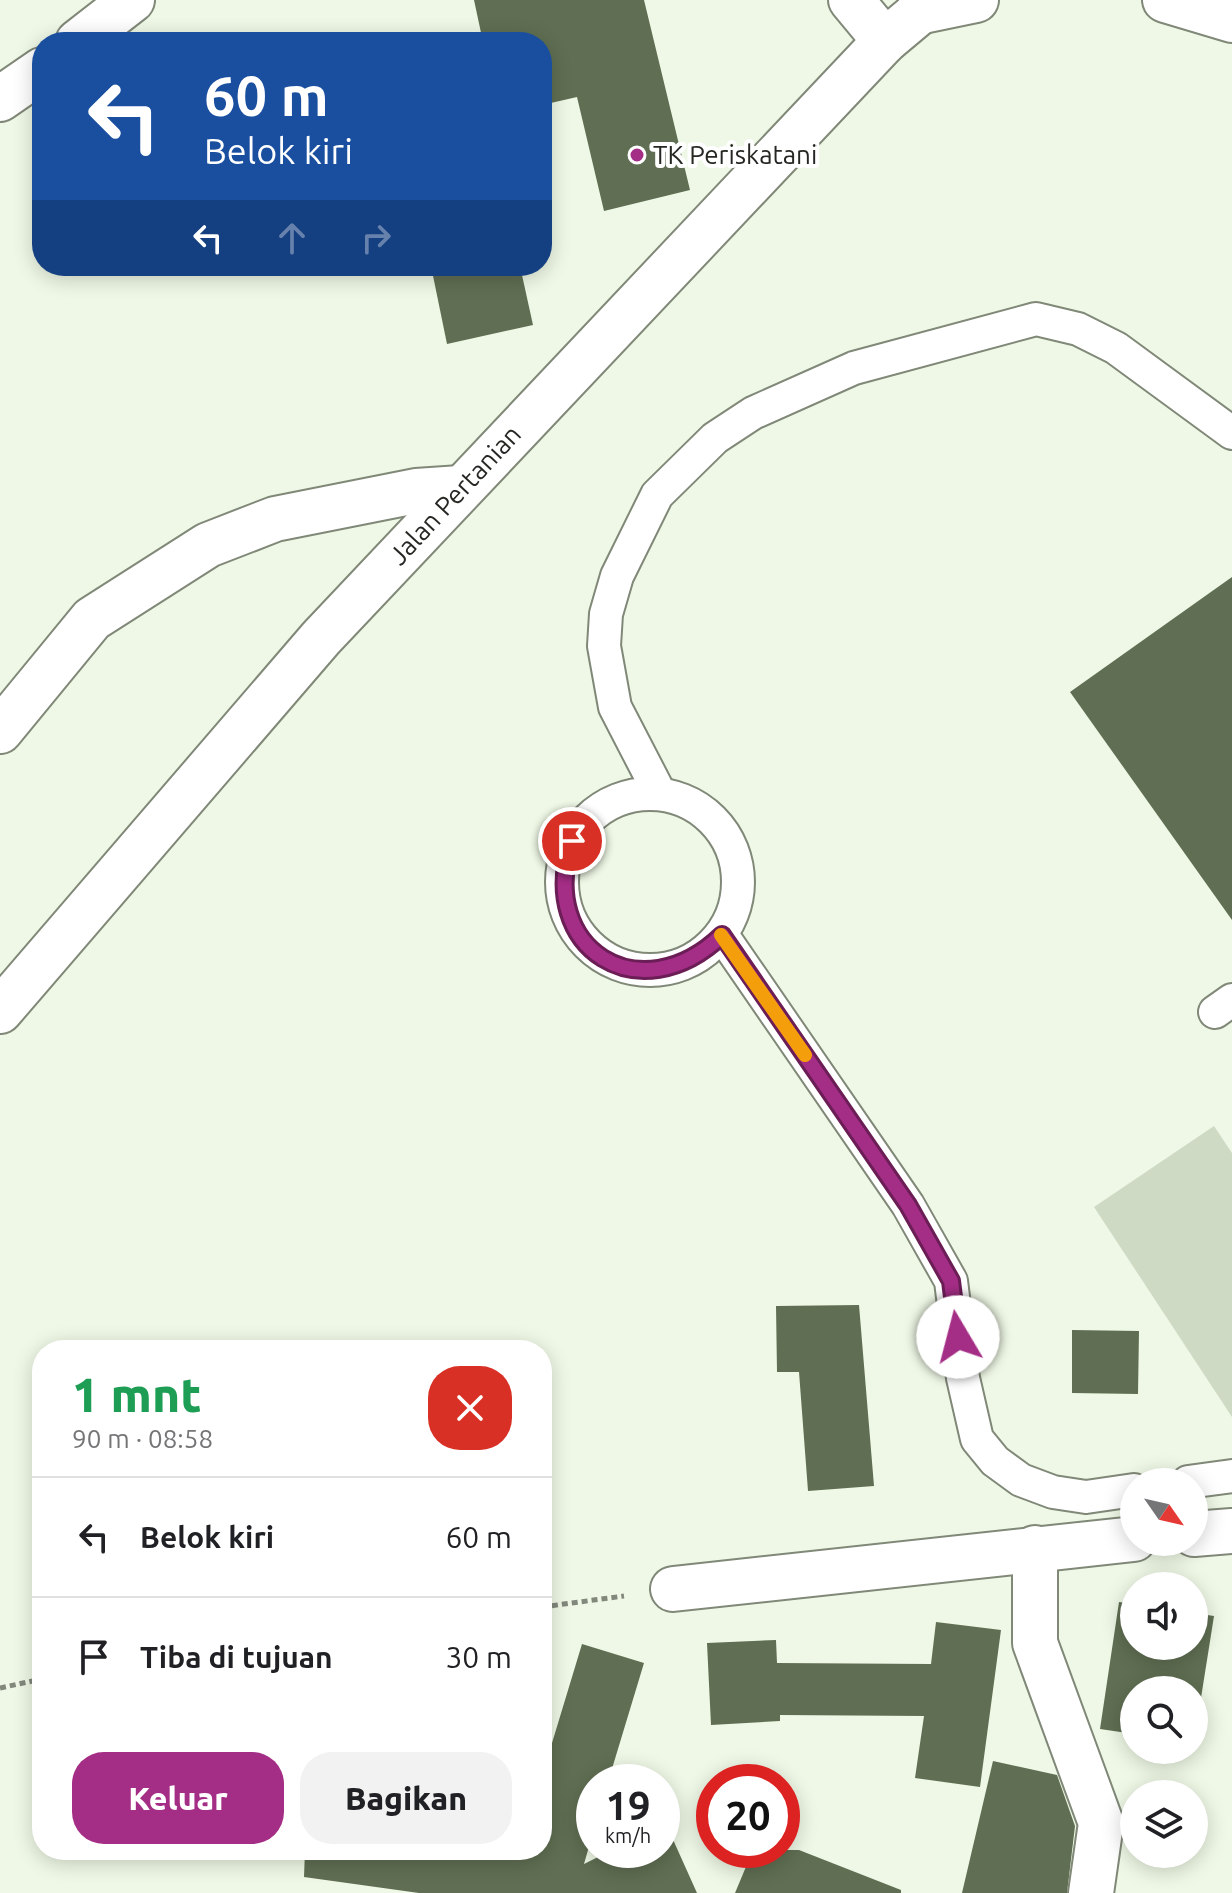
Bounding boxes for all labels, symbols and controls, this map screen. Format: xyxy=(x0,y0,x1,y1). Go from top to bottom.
icon: left xyxy=(72,64,176,168)
text: 60 m xyxy=(204,64,329,127)
text: Belok kiri xyxy=(204,130,353,171)
place label: TK Periskatani xyxy=(653,140,817,169)
marker: TK Periskatani xyxy=(628,146,646,164)
icon: left xyxy=(186,216,230,260)
icon: ahead xyxy=(270,216,314,260)
icon: right xyxy=(354,216,398,260)
street label: Jalan Pertanian xyxy=(383,419,526,570)
pin xyxy=(538,807,606,875)
icon: arrive xyxy=(550,819,594,863)
position arrow xyxy=(916,1295,1000,1379)
button: close xyxy=(428,1366,512,1450)
text: 1 mnt xyxy=(72,1367,202,1421)
text: 90 m · 08:58 xyxy=(72,1424,213,1453)
north arrow xyxy=(1120,1468,1208,1556)
map controls xyxy=(1120,1468,1208,1868)
icon: left xyxy=(72,1515,116,1559)
text: Belok kiri xyxy=(140,1520,274,1554)
text: 60 m xyxy=(445,1520,512,1554)
button: sound xyxy=(1120,1572,1208,1660)
icon: arrive xyxy=(72,1635,116,1679)
text: Tiba di tujuan xyxy=(140,1640,333,1674)
text: 30 m xyxy=(445,1640,512,1674)
button: search xyxy=(1120,1676,1208,1764)
button: Keluar xyxy=(72,1752,284,1844)
button: Bagikan xyxy=(300,1752,512,1844)
speed limit sign: 20 xyxy=(696,1764,800,1868)
button: layers xyxy=(1120,1780,1208,1868)
text: 19 xyxy=(605,1783,651,1828)
text: km/h xyxy=(605,1824,651,1847)

